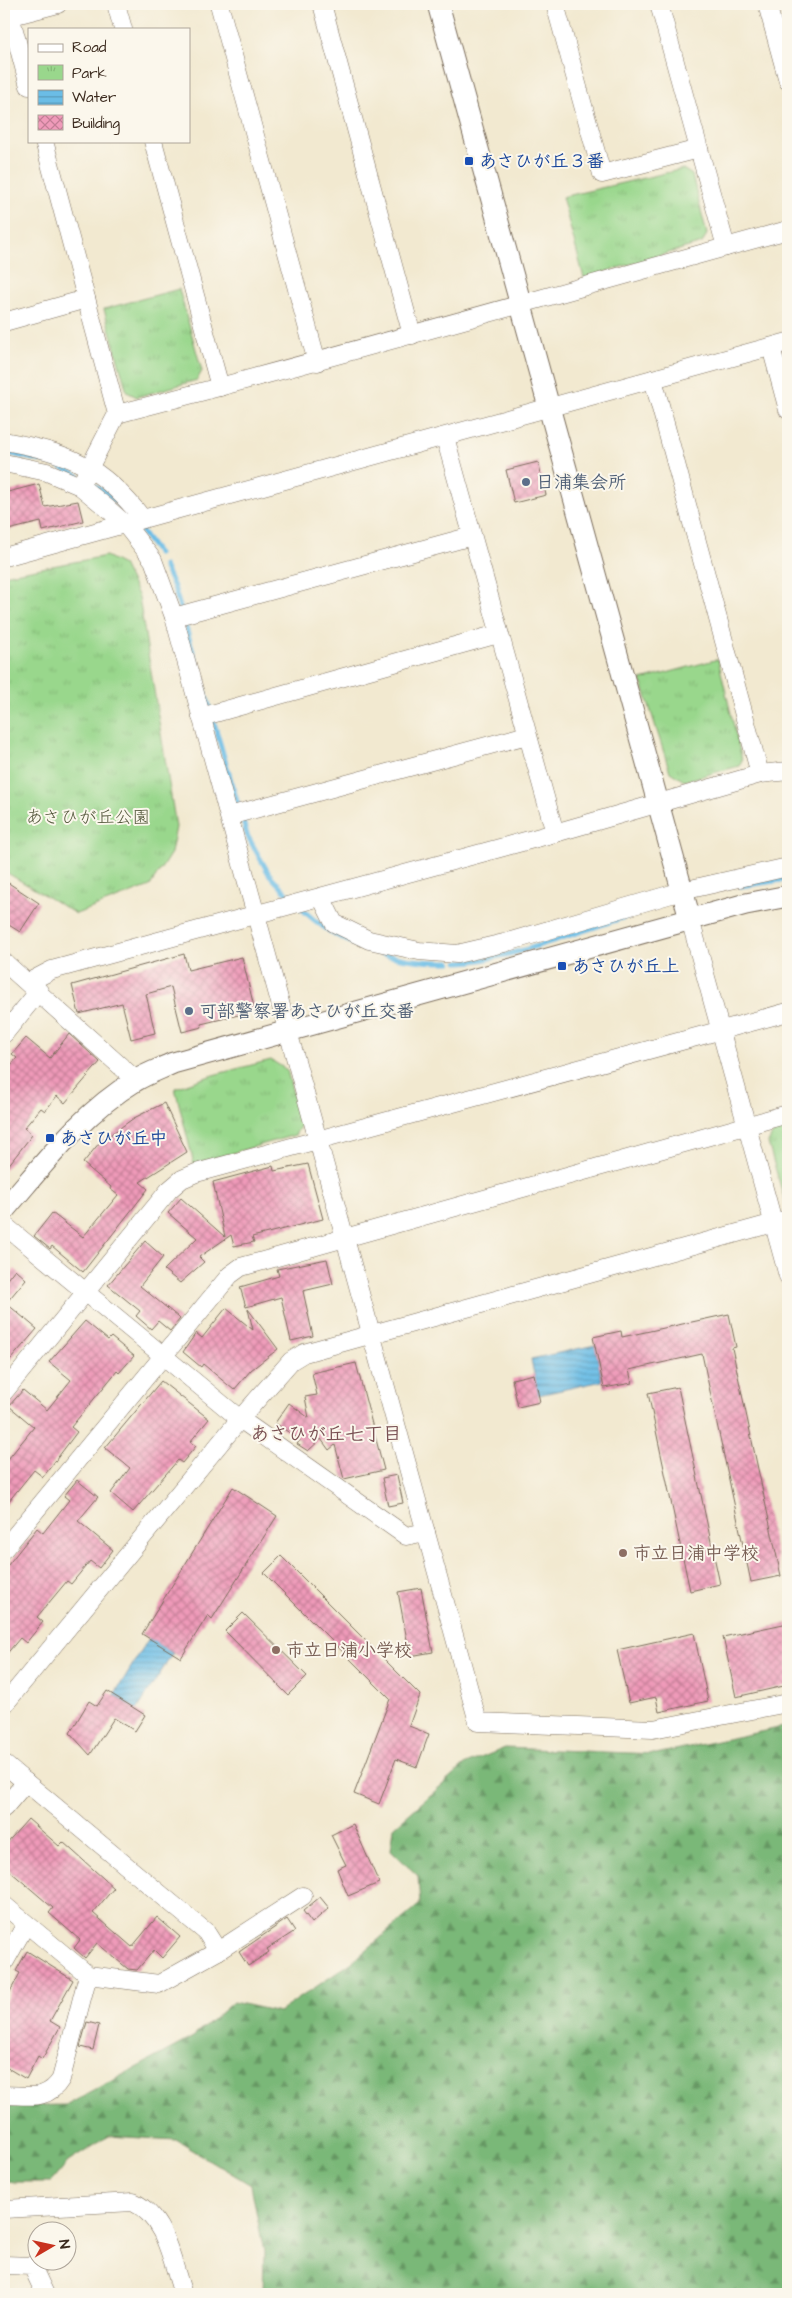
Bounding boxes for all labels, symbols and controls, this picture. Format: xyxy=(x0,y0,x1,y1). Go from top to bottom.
legend xyxy=(28,28,190,142)
text: Road xyxy=(72,37,107,58)
text: Park xyxy=(72,63,107,84)
text: Water xyxy=(72,87,116,108)
text: Building xyxy=(72,113,120,135)
place label: あさひが丘３番 xyxy=(479,149,604,174)
marker: あさひが丘３番 xyxy=(463,155,475,167)
place label: 日浦集会所 xyxy=(536,470,626,495)
marker: 日浦集会所 xyxy=(520,476,532,488)
park label: あさひが丘公園 xyxy=(26,805,150,830)
place label: あさひが丘上 xyxy=(572,954,679,979)
marker: あさひが丘上 xyxy=(556,960,568,972)
place label: 可部警察署あさひが丘交番 xyxy=(199,999,414,1024)
marker: 可部警察署あさひが丘交番 xyxy=(183,1005,195,1017)
place label: あさひが丘中 xyxy=(60,1126,167,1151)
marker: あさひが丘中 xyxy=(44,1132,56,1144)
district label: あさひが丘七丁目 xyxy=(250,1421,402,1448)
place label: 市立日浦中学校 xyxy=(633,1541,759,1566)
marker: 市立日浦中学校 xyxy=(617,1547,629,1559)
place label: 市立日浦小学校 xyxy=(286,1638,412,1663)
marker: 市立日浦小学校 xyxy=(270,1644,282,1656)
north arrow xyxy=(28,2220,78,2270)
text: N xyxy=(53,2238,74,2250)

